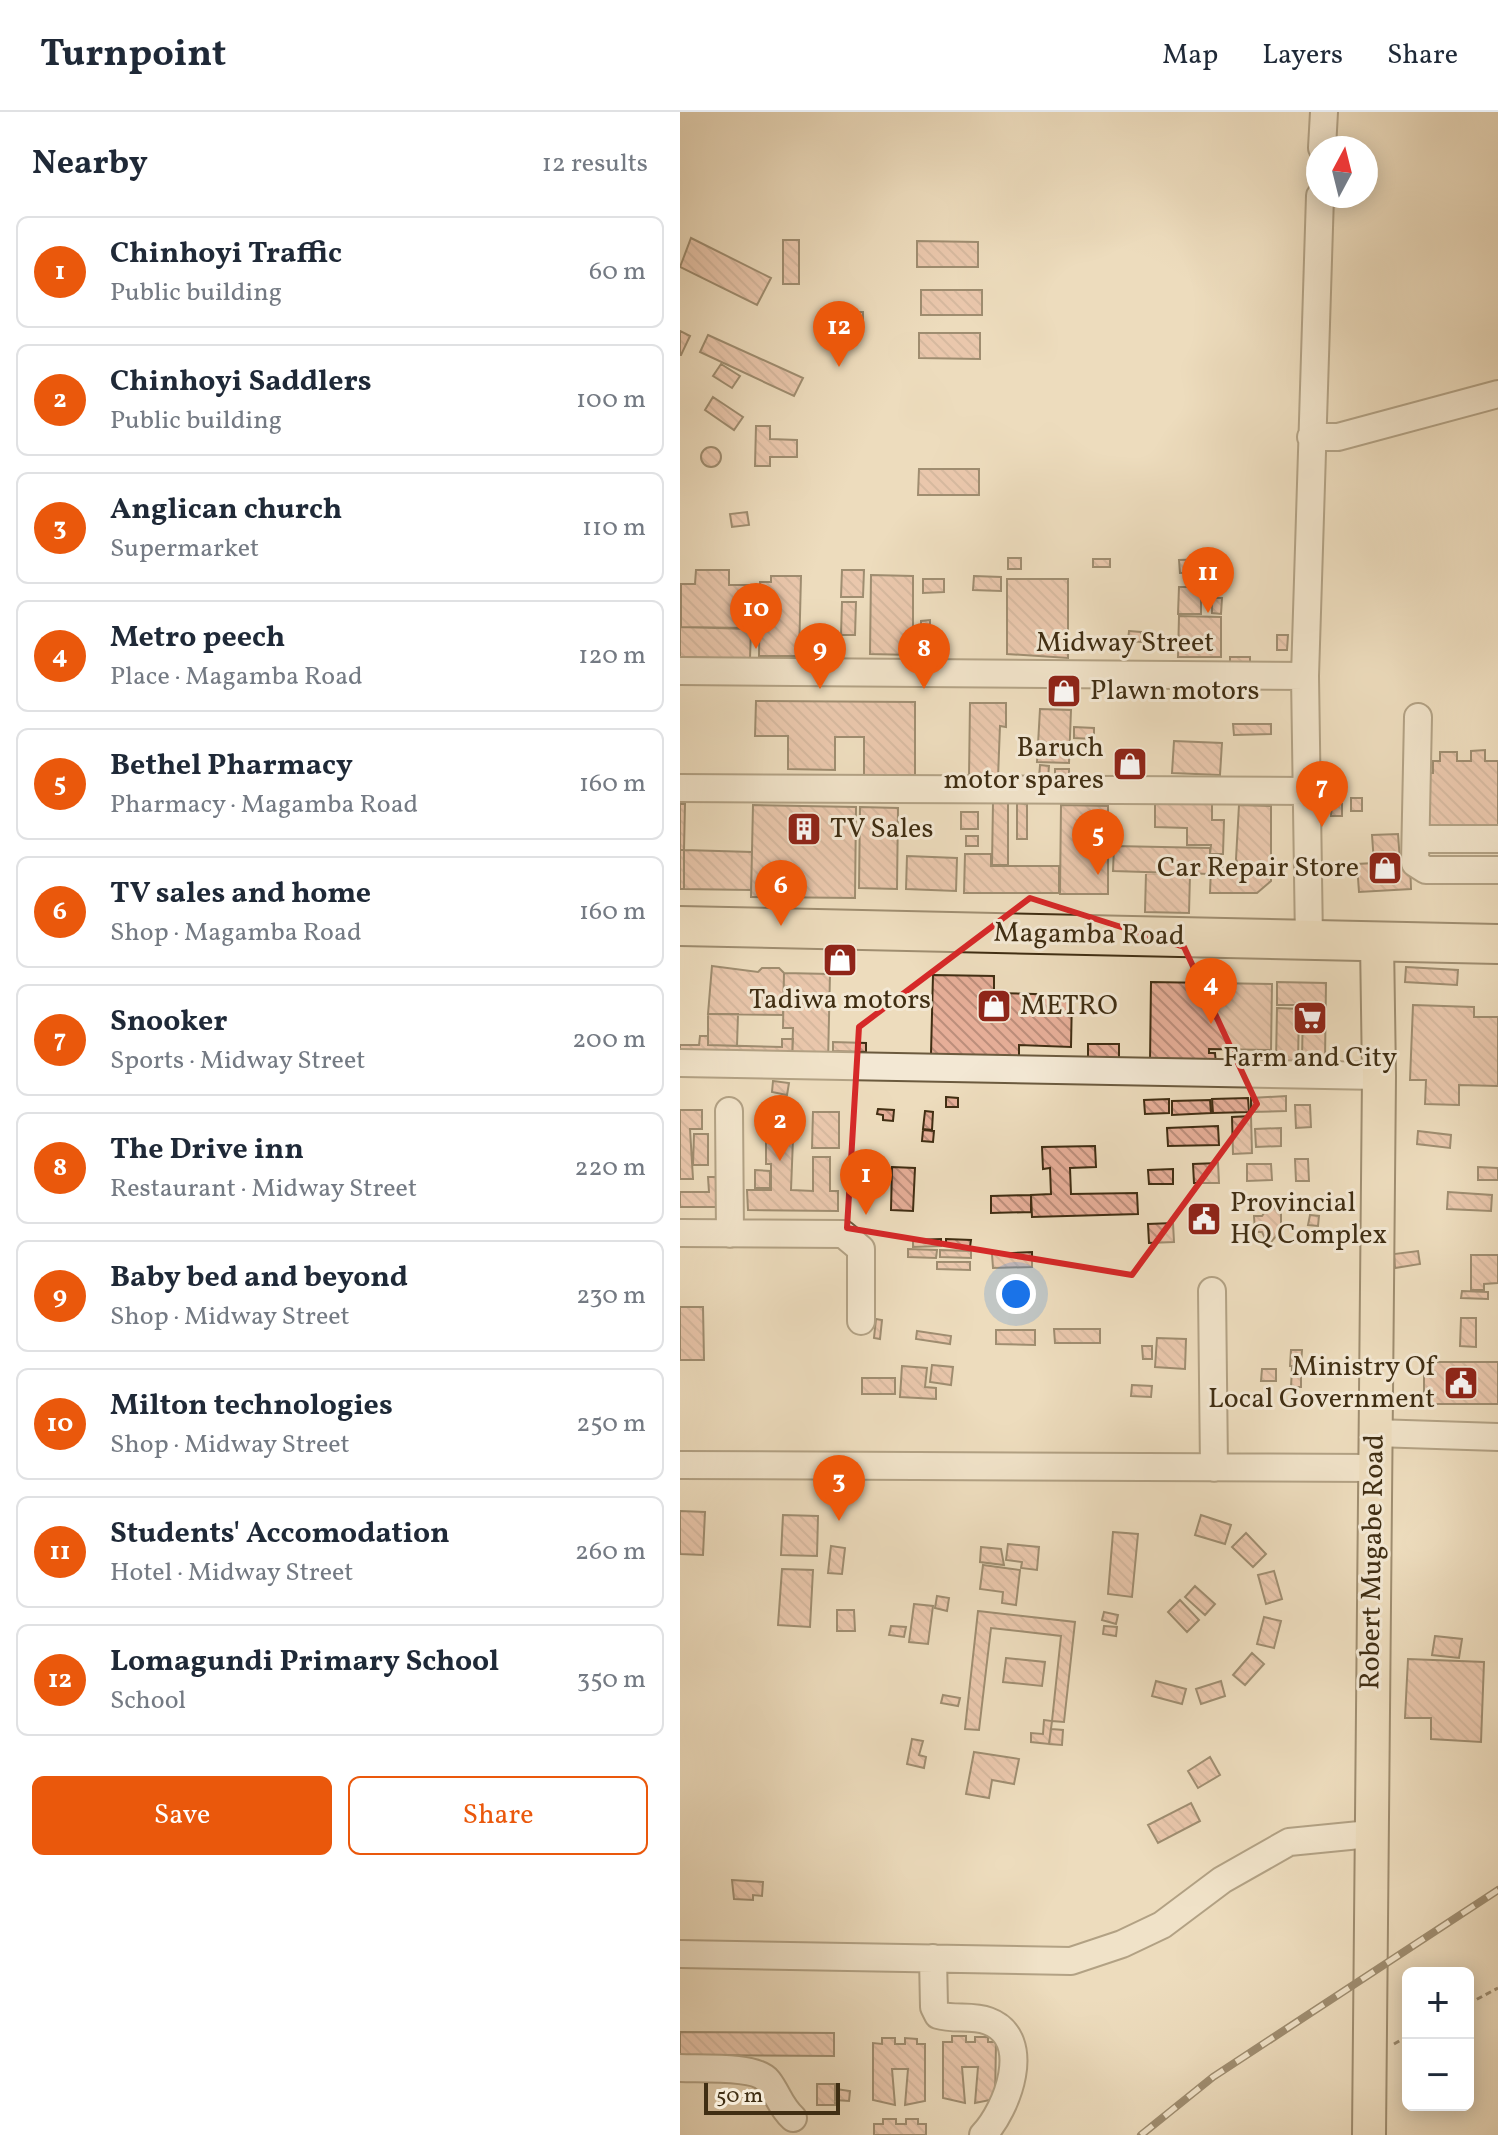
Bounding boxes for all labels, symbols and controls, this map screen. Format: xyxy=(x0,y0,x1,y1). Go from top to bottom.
text: Turnpoint xyxy=(40,29,226,82)
text: Map xyxy=(1162,36,1218,75)
text: Layers xyxy=(1262,36,1343,75)
text: Share xyxy=(1387,36,1458,75)
north arrow xyxy=(1306,136,1378,208)
text: Nearby xyxy=(32,141,148,188)
text: 12 results xyxy=(542,146,648,182)
text: Chinhoyi Traffic xyxy=(110,233,342,275)
text: 1 xyxy=(55,254,65,290)
text: 60 m xyxy=(589,254,646,290)
text: Public building xyxy=(110,275,282,311)
pin: 12 xyxy=(813,301,865,367)
text: Chinhoyi Saddlers xyxy=(110,361,372,403)
text: 2 xyxy=(53,382,67,418)
text: 100 m xyxy=(576,382,646,418)
text: Public building xyxy=(110,403,282,439)
text: Anglican church xyxy=(110,489,342,531)
text: 3 xyxy=(53,510,67,546)
text: 110 m xyxy=(582,510,646,546)
text: Supermarket xyxy=(110,531,259,567)
pin: 11 xyxy=(1182,547,1234,613)
pin: 10 xyxy=(730,583,782,649)
text: Metro peech xyxy=(110,617,285,659)
pin: 9 xyxy=(794,623,846,689)
pin: 8 xyxy=(898,623,950,689)
street label: Midway Street xyxy=(1036,624,1214,663)
text: 4 xyxy=(52,638,68,674)
text: 120 m xyxy=(578,638,646,674)
text: Place · Magamba Road xyxy=(110,659,363,695)
shop icon: Plawn motors xyxy=(1045,672,1083,710)
place label: Plawn motors xyxy=(1090,672,1260,711)
place label: Baruch motor spares xyxy=(944,729,1104,800)
text: Bethel Pharmacy xyxy=(110,745,353,787)
shop icon: Baruch motor spares xyxy=(1111,745,1149,783)
pin: 7 xyxy=(1296,761,1348,827)
text: 5 xyxy=(54,766,66,802)
text: 160 m xyxy=(579,766,646,802)
text: Pharmacy · Magamba Road xyxy=(110,787,418,823)
pin: 5 xyxy=(1072,809,1124,875)
building icon: TV Sales xyxy=(785,810,823,848)
place label: TV Sales xyxy=(830,810,933,849)
place label: Car Repair Store xyxy=(1157,849,1359,888)
shop icon: Car Repair Store xyxy=(1366,849,1404,887)
pin: 6 xyxy=(755,860,807,926)
text: TV sales and home xyxy=(110,873,371,915)
text: 6 xyxy=(53,894,67,930)
text: 160 m xyxy=(579,894,646,930)
street label: Magamba Road xyxy=(993,914,1185,956)
text: Shop · Magamba Road xyxy=(110,915,362,951)
shop icon: Tadiwa motors xyxy=(821,941,859,979)
pin: 4 xyxy=(1185,958,1237,1024)
place label: Tadiwa motors xyxy=(749,981,931,1020)
shop icon: METRO xyxy=(975,987,1013,1025)
place label: METRO xyxy=(1020,987,1118,1026)
supermarket icon: Farm and City xyxy=(1291,999,1329,1037)
text: Snooker xyxy=(110,1001,228,1043)
text: 7 xyxy=(54,1022,66,1058)
text: 200 m xyxy=(572,1022,646,1058)
place label: Farm and City xyxy=(1223,1039,1397,1078)
text: Sports · Midway Street xyxy=(110,1043,365,1079)
pin: 2 xyxy=(754,1095,806,1161)
text: The Drive inn xyxy=(110,1129,304,1171)
pin: 1 xyxy=(840,1149,892,1215)
text: 8 xyxy=(53,1150,67,1186)
text: 220 m xyxy=(574,1150,646,1186)
text: Restaurant · Midway Street xyxy=(110,1171,417,1207)
place label: Provincial HQ Complex xyxy=(1230,1184,1387,1255)
public building icon: Provincial HQ Complex xyxy=(1185,1200,1223,1238)
text: Baby bed and beyond xyxy=(110,1257,408,1299)
your location xyxy=(996,1274,1036,1314)
text: 9 xyxy=(53,1278,67,1314)
text: 230 m xyxy=(576,1278,646,1314)
text: Shop · Midway Street xyxy=(110,1299,350,1335)
place label: Ministry Of Local Government xyxy=(1208,1348,1437,1419)
public building icon: Ministry Of Local Government xyxy=(1442,1364,1480,1402)
text: Milton technologies xyxy=(110,1385,393,1427)
text: 10 xyxy=(47,1406,73,1442)
text: 250 m xyxy=(576,1406,646,1442)
text: Shop · Midway Street xyxy=(110,1427,350,1463)
street label: Robert Mugabe Road xyxy=(1351,1434,1395,1690)
pin: 3 xyxy=(813,1455,865,1521)
text: Students' Accomodation xyxy=(110,1513,450,1555)
text: 11 xyxy=(50,1534,70,1570)
text: 260 m xyxy=(575,1534,646,1570)
text: Hotel · Midway Street xyxy=(110,1555,354,1591)
text: Lomagundi Primary School xyxy=(110,1641,499,1683)
text: 12 xyxy=(48,1662,72,1698)
text: 350 m xyxy=(577,1662,646,1698)
text: School xyxy=(110,1683,186,1719)
button: Save xyxy=(32,1776,332,1855)
button: Share xyxy=(348,1776,648,1855)
map controls xyxy=(1402,1967,1474,2111)
button: + xyxy=(1402,1967,1474,2039)
button: − xyxy=(1402,2039,1474,2111)
scale bar xyxy=(704,2079,840,2115)
text: 50 m xyxy=(716,2081,763,2112)

